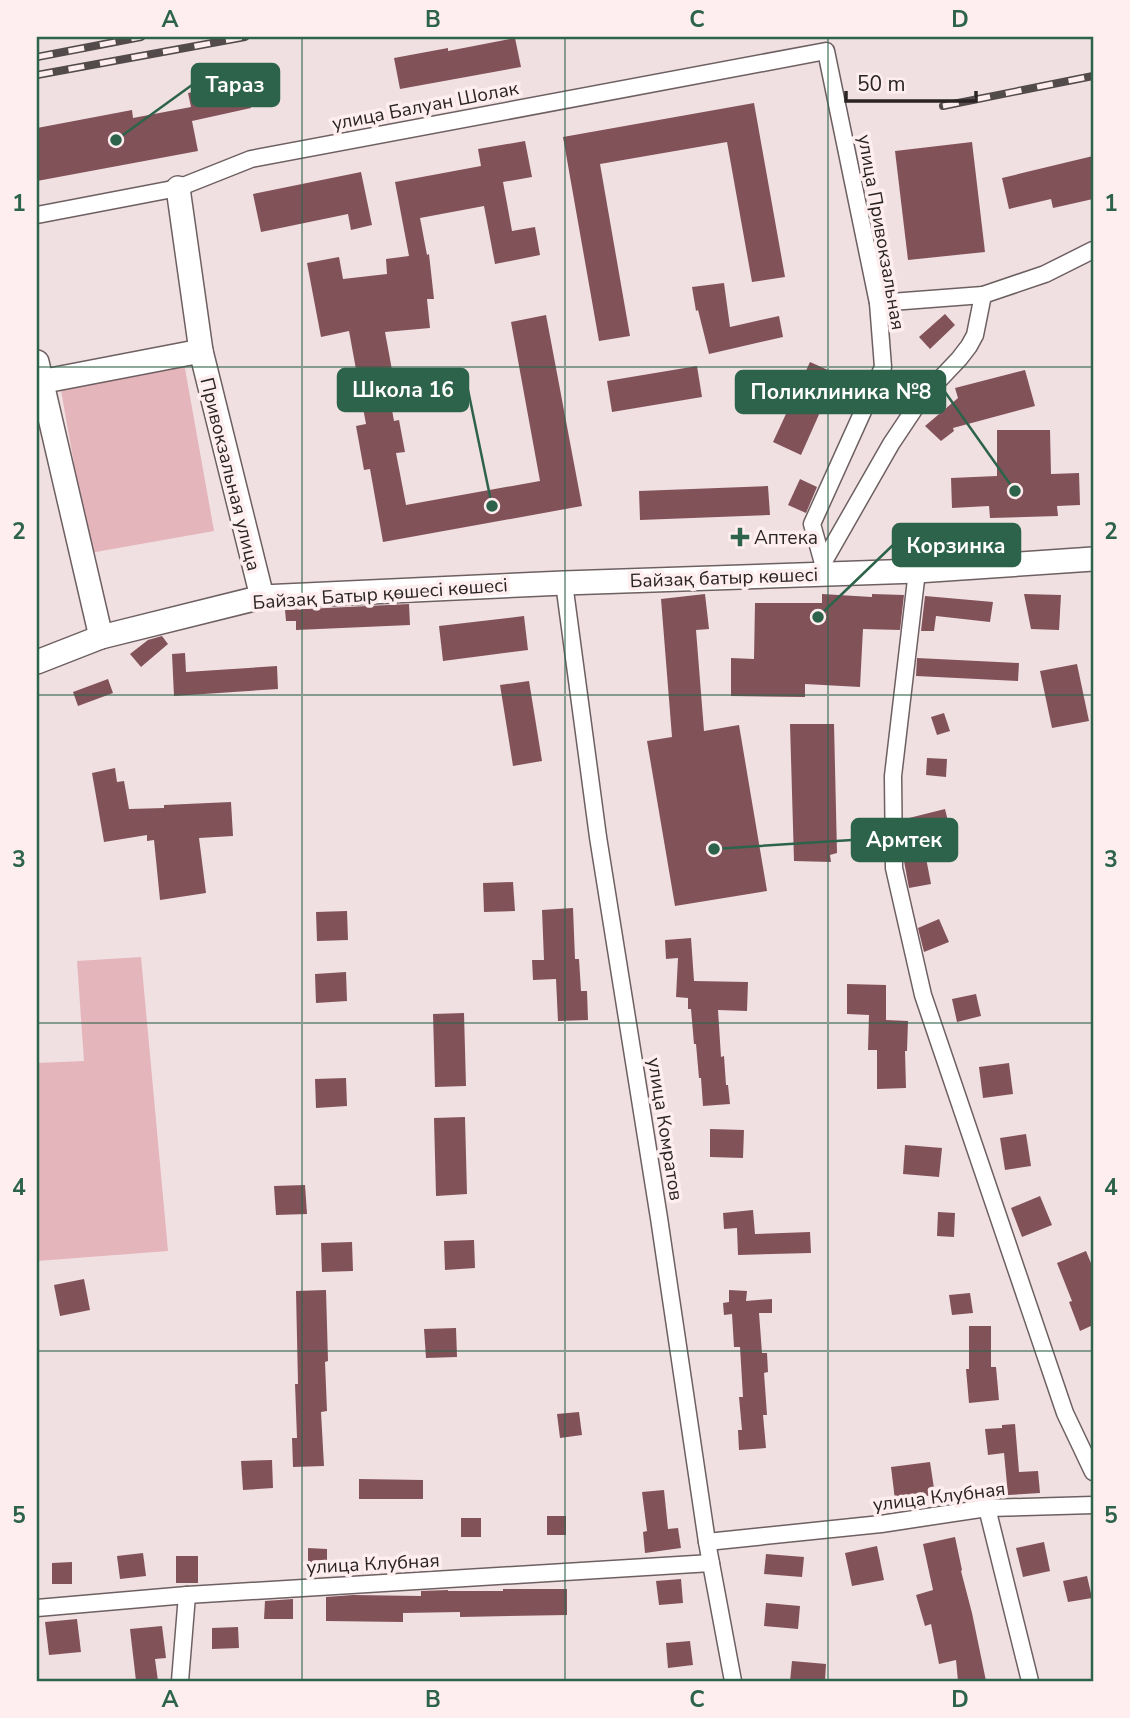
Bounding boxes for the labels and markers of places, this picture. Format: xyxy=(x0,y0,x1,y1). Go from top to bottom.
callout: Тараз xyxy=(192,64,279,106)
callout: Школа 16 xyxy=(338,369,468,411)
callout: Поликлиника №8 xyxy=(736,371,945,413)
callout: Корзинка xyxy=(893,524,1020,566)
place label: Аптека xyxy=(754,525,818,551)
marker: Аптека xyxy=(732,529,748,545)
callout: Армтек xyxy=(852,819,957,861)

